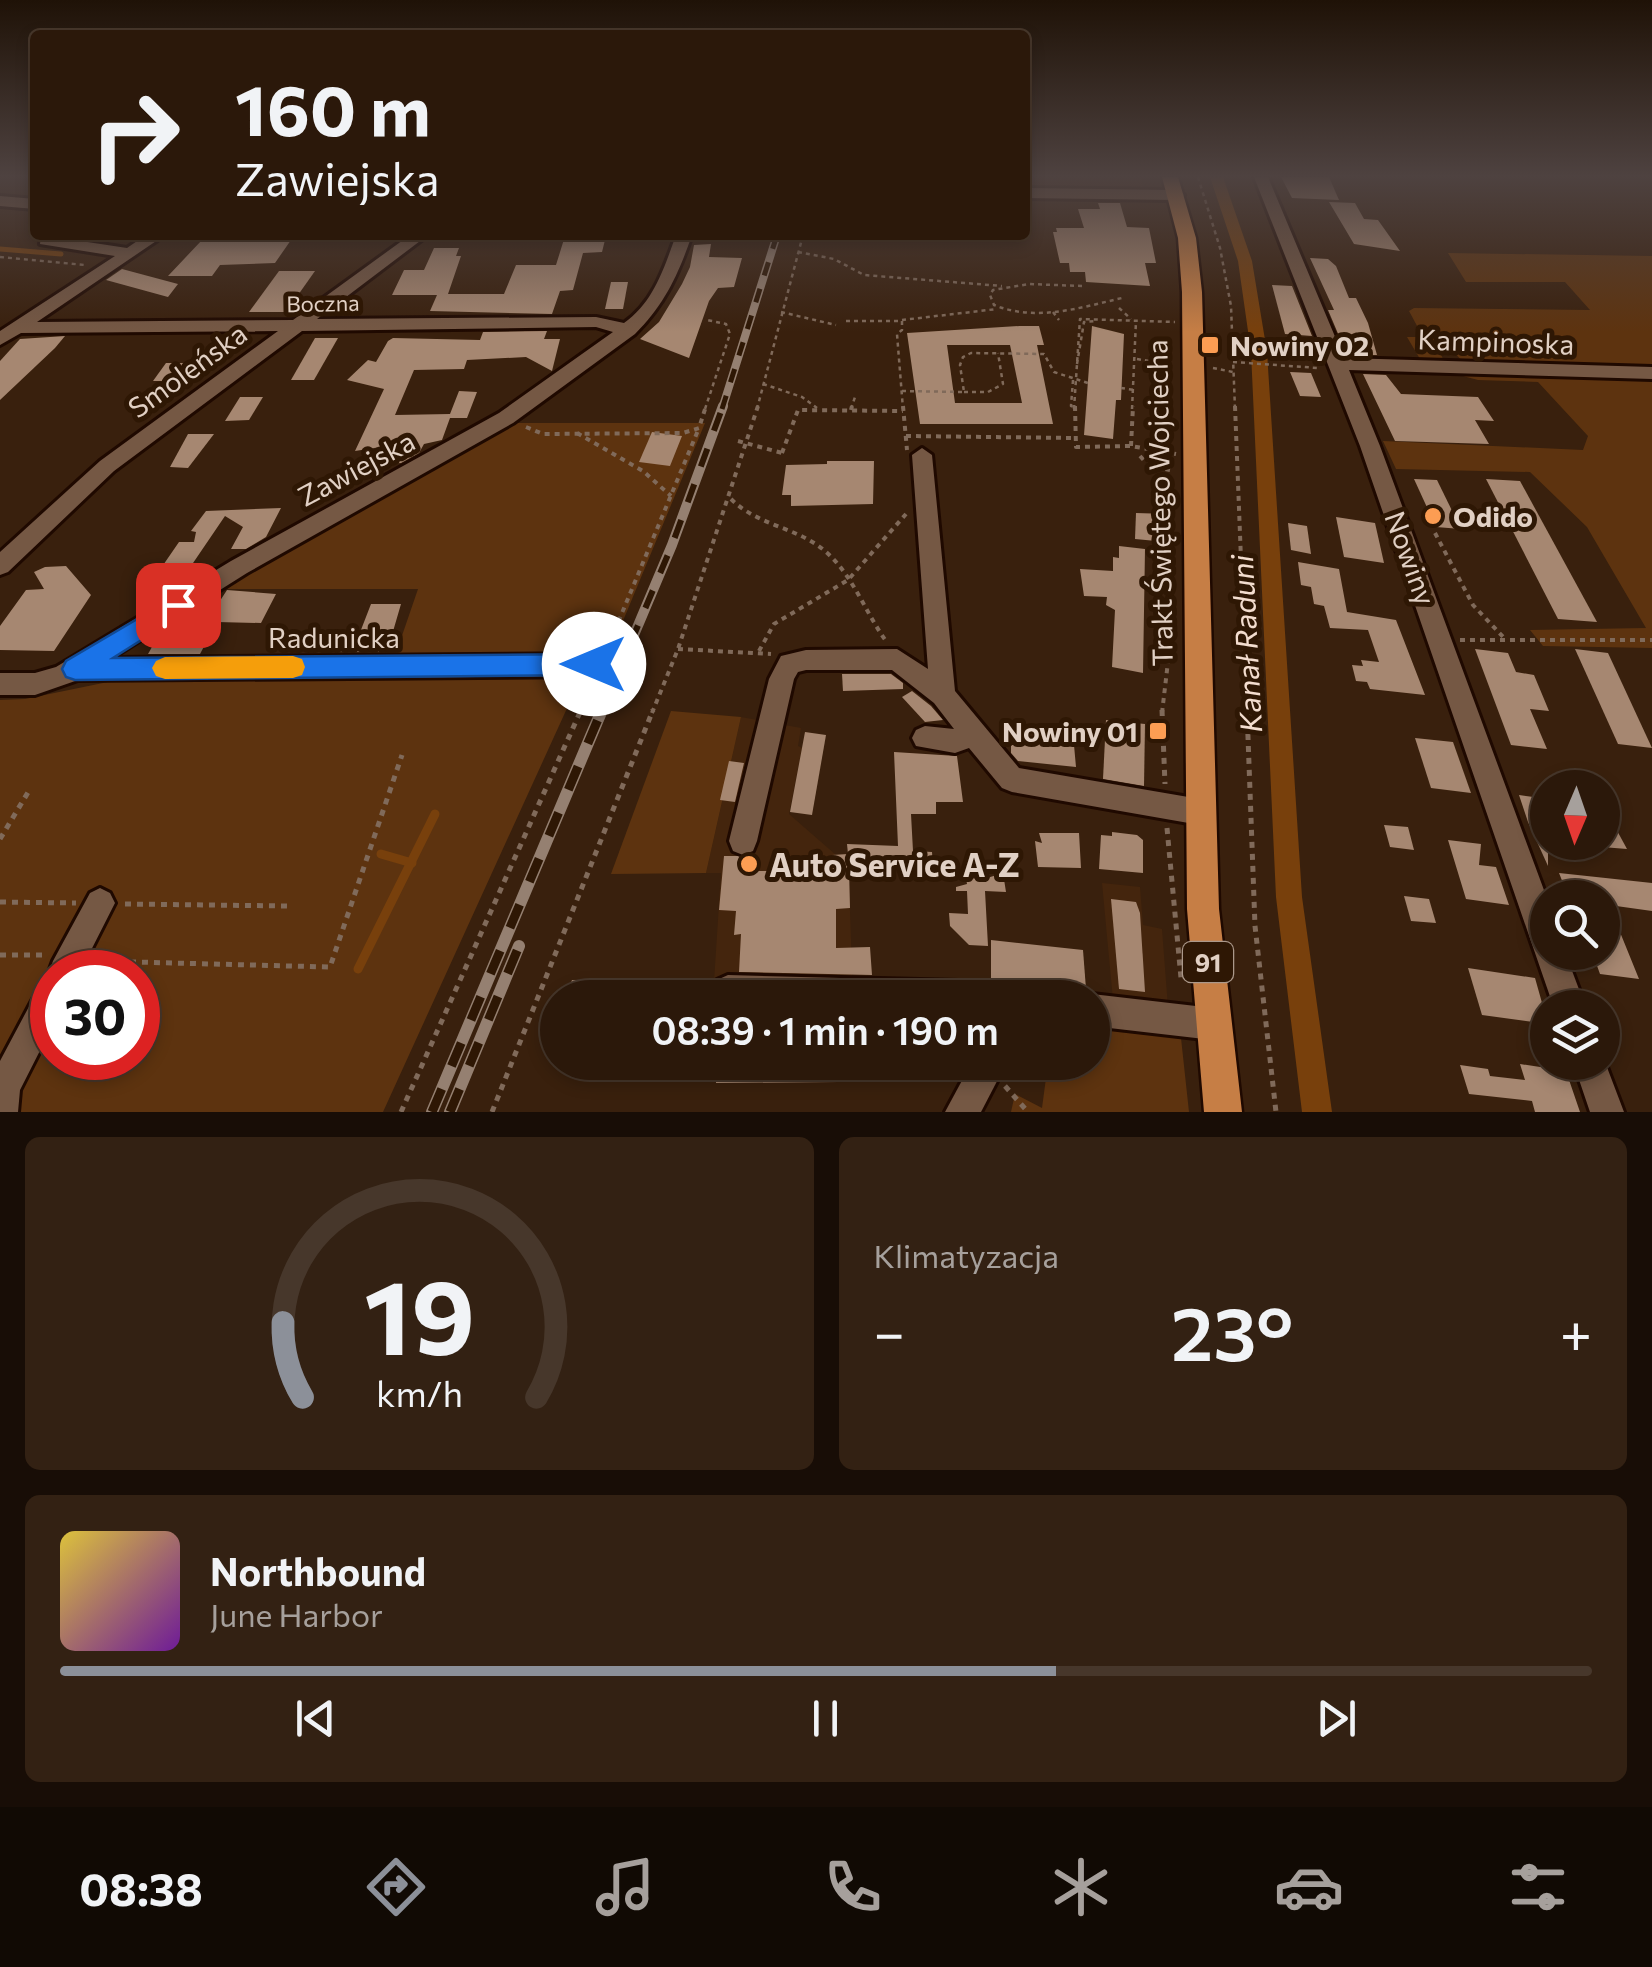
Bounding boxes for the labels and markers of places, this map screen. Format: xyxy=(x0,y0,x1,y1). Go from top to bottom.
place label: Nowiny 02 xyxy=(1230,328,1369,362)
marker: Nowiny 02 xyxy=(1199,334,1221,356)
place label: Odido xyxy=(1453,499,1533,533)
marker: Odido xyxy=(1422,505,1444,527)
pin xyxy=(136,563,221,648)
place label: Nowiny 01 xyxy=(1002,714,1138,748)
marker: Nowiny 01 xyxy=(1147,720,1169,742)
place label: Auto Service A-Z xyxy=(769,844,1020,884)
marker: Auto Service A-Z xyxy=(738,853,760,875)

